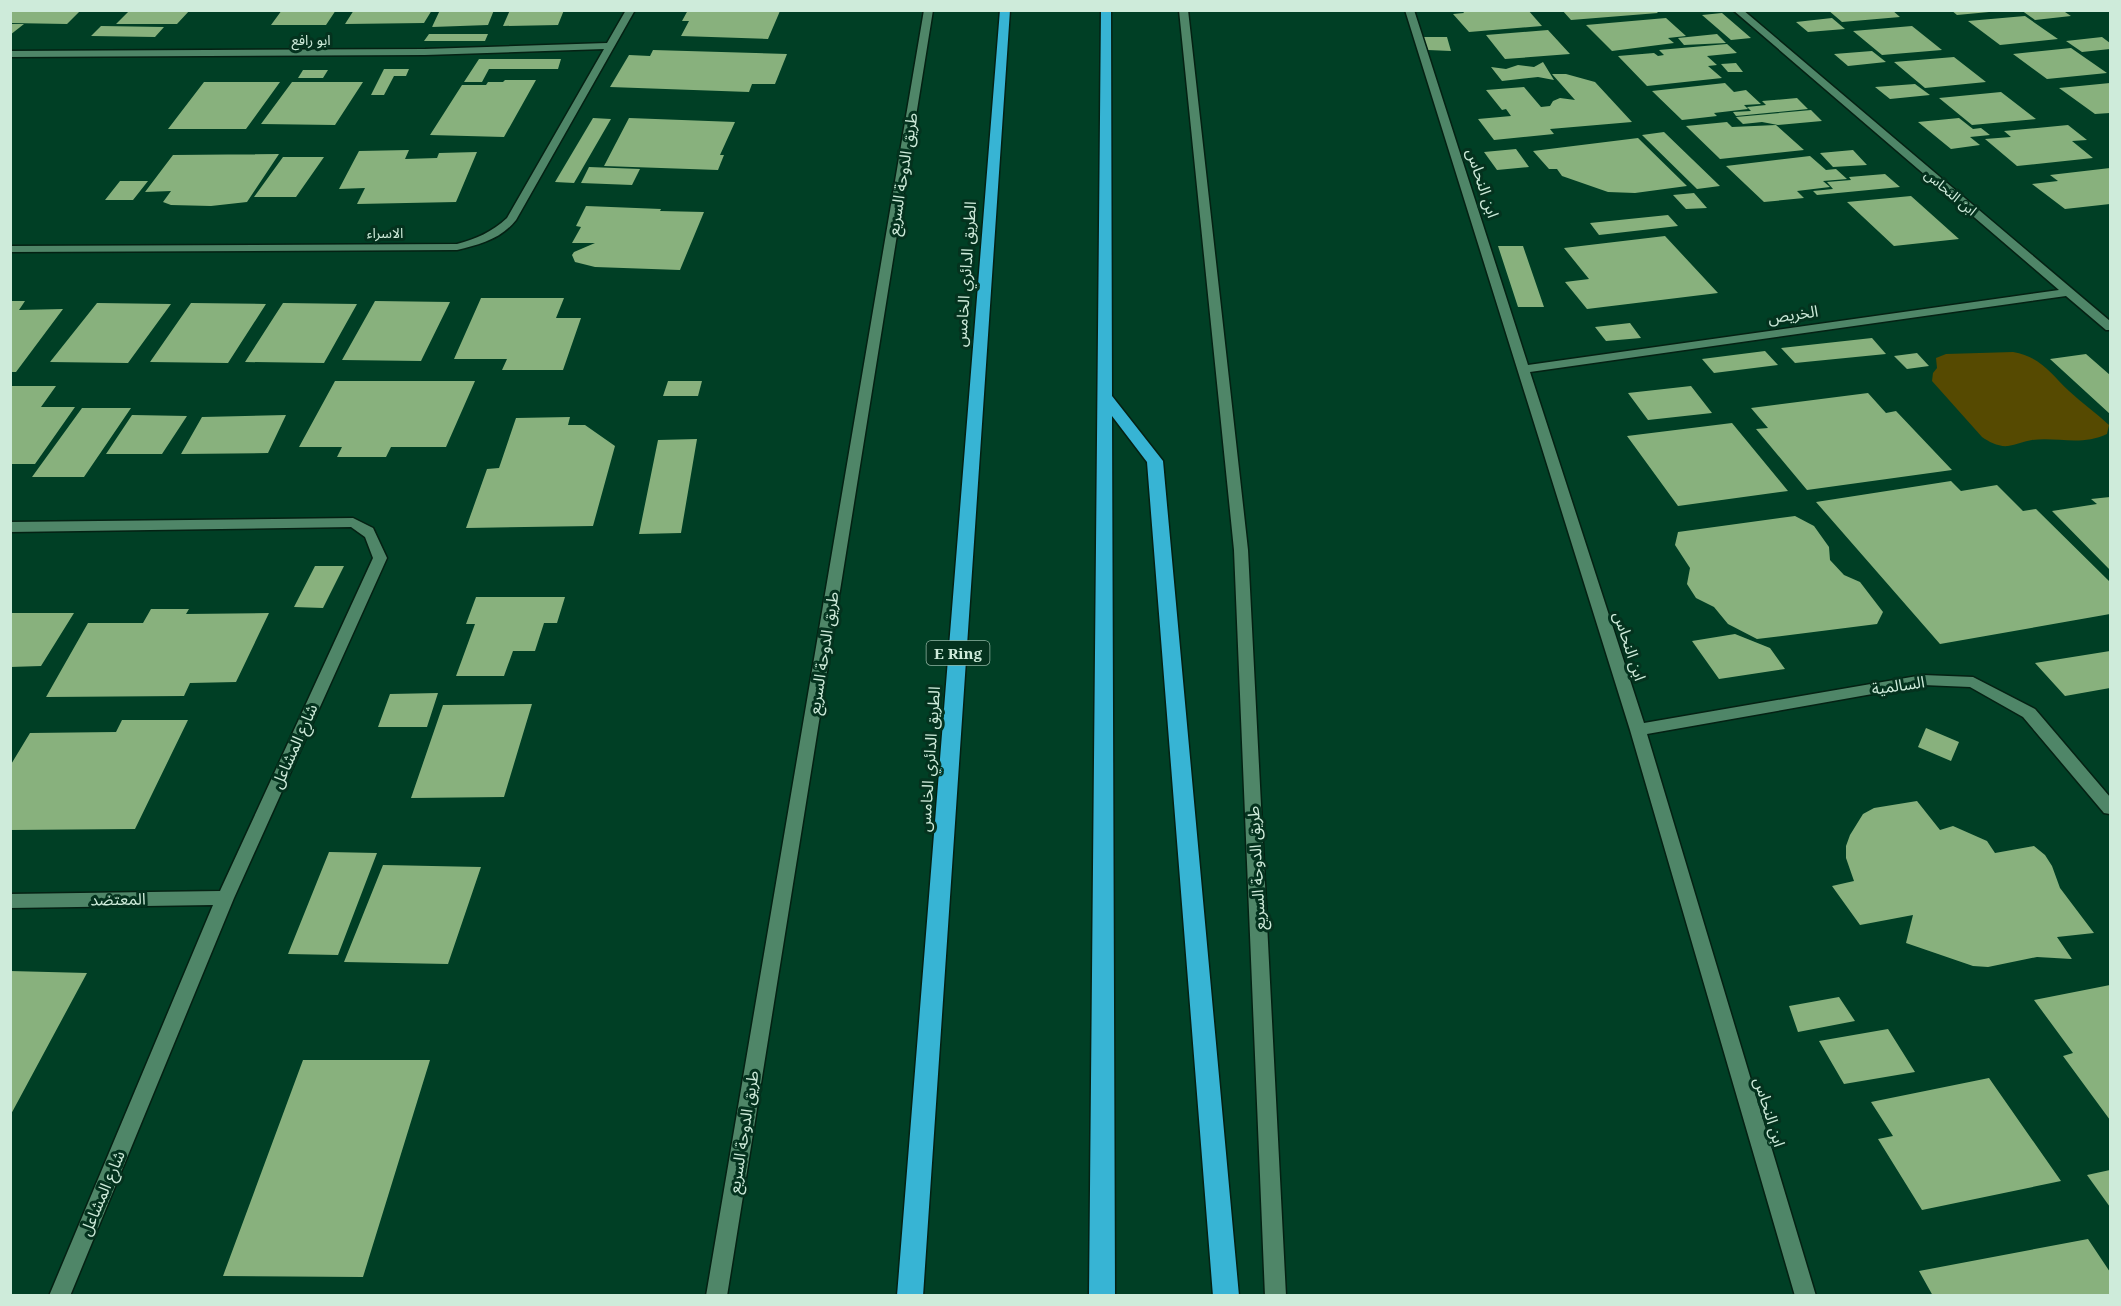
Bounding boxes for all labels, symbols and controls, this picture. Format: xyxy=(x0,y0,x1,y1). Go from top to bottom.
street label: ابو رافع xyxy=(291,30,331,51)
street label: طريق الدوحة السريع xyxy=(881,111,925,237)
street label: ابن النحاس xyxy=(1461,146,1505,220)
street label: ابن النحاس xyxy=(1921,165,1981,219)
street label: الطريق الدائري الخامس xyxy=(949,200,983,348)
street label: الاسراء xyxy=(367,223,403,242)
street label: الخريص xyxy=(1766,300,1820,328)
street label: طريق الدوحة السريع xyxy=(802,590,846,716)
street label: ابن النحاس xyxy=(1608,609,1652,683)
road number: E Ring xyxy=(926,641,990,665)
street label: السالمية xyxy=(1870,670,1926,700)
street label: الطريق الدائري الخامس xyxy=(913,685,947,833)
street label: شارع المشاعل xyxy=(266,700,324,793)
street label: طريق الدوحة السريع xyxy=(1242,805,1272,931)
street label: المعتضد xyxy=(90,888,146,910)
street label: طريق الدوحة السريع xyxy=(722,1069,766,1195)
street label: ابن النحاس xyxy=(1749,1075,1791,1149)
street label: شارع المشاعل xyxy=(74,1147,132,1240)

